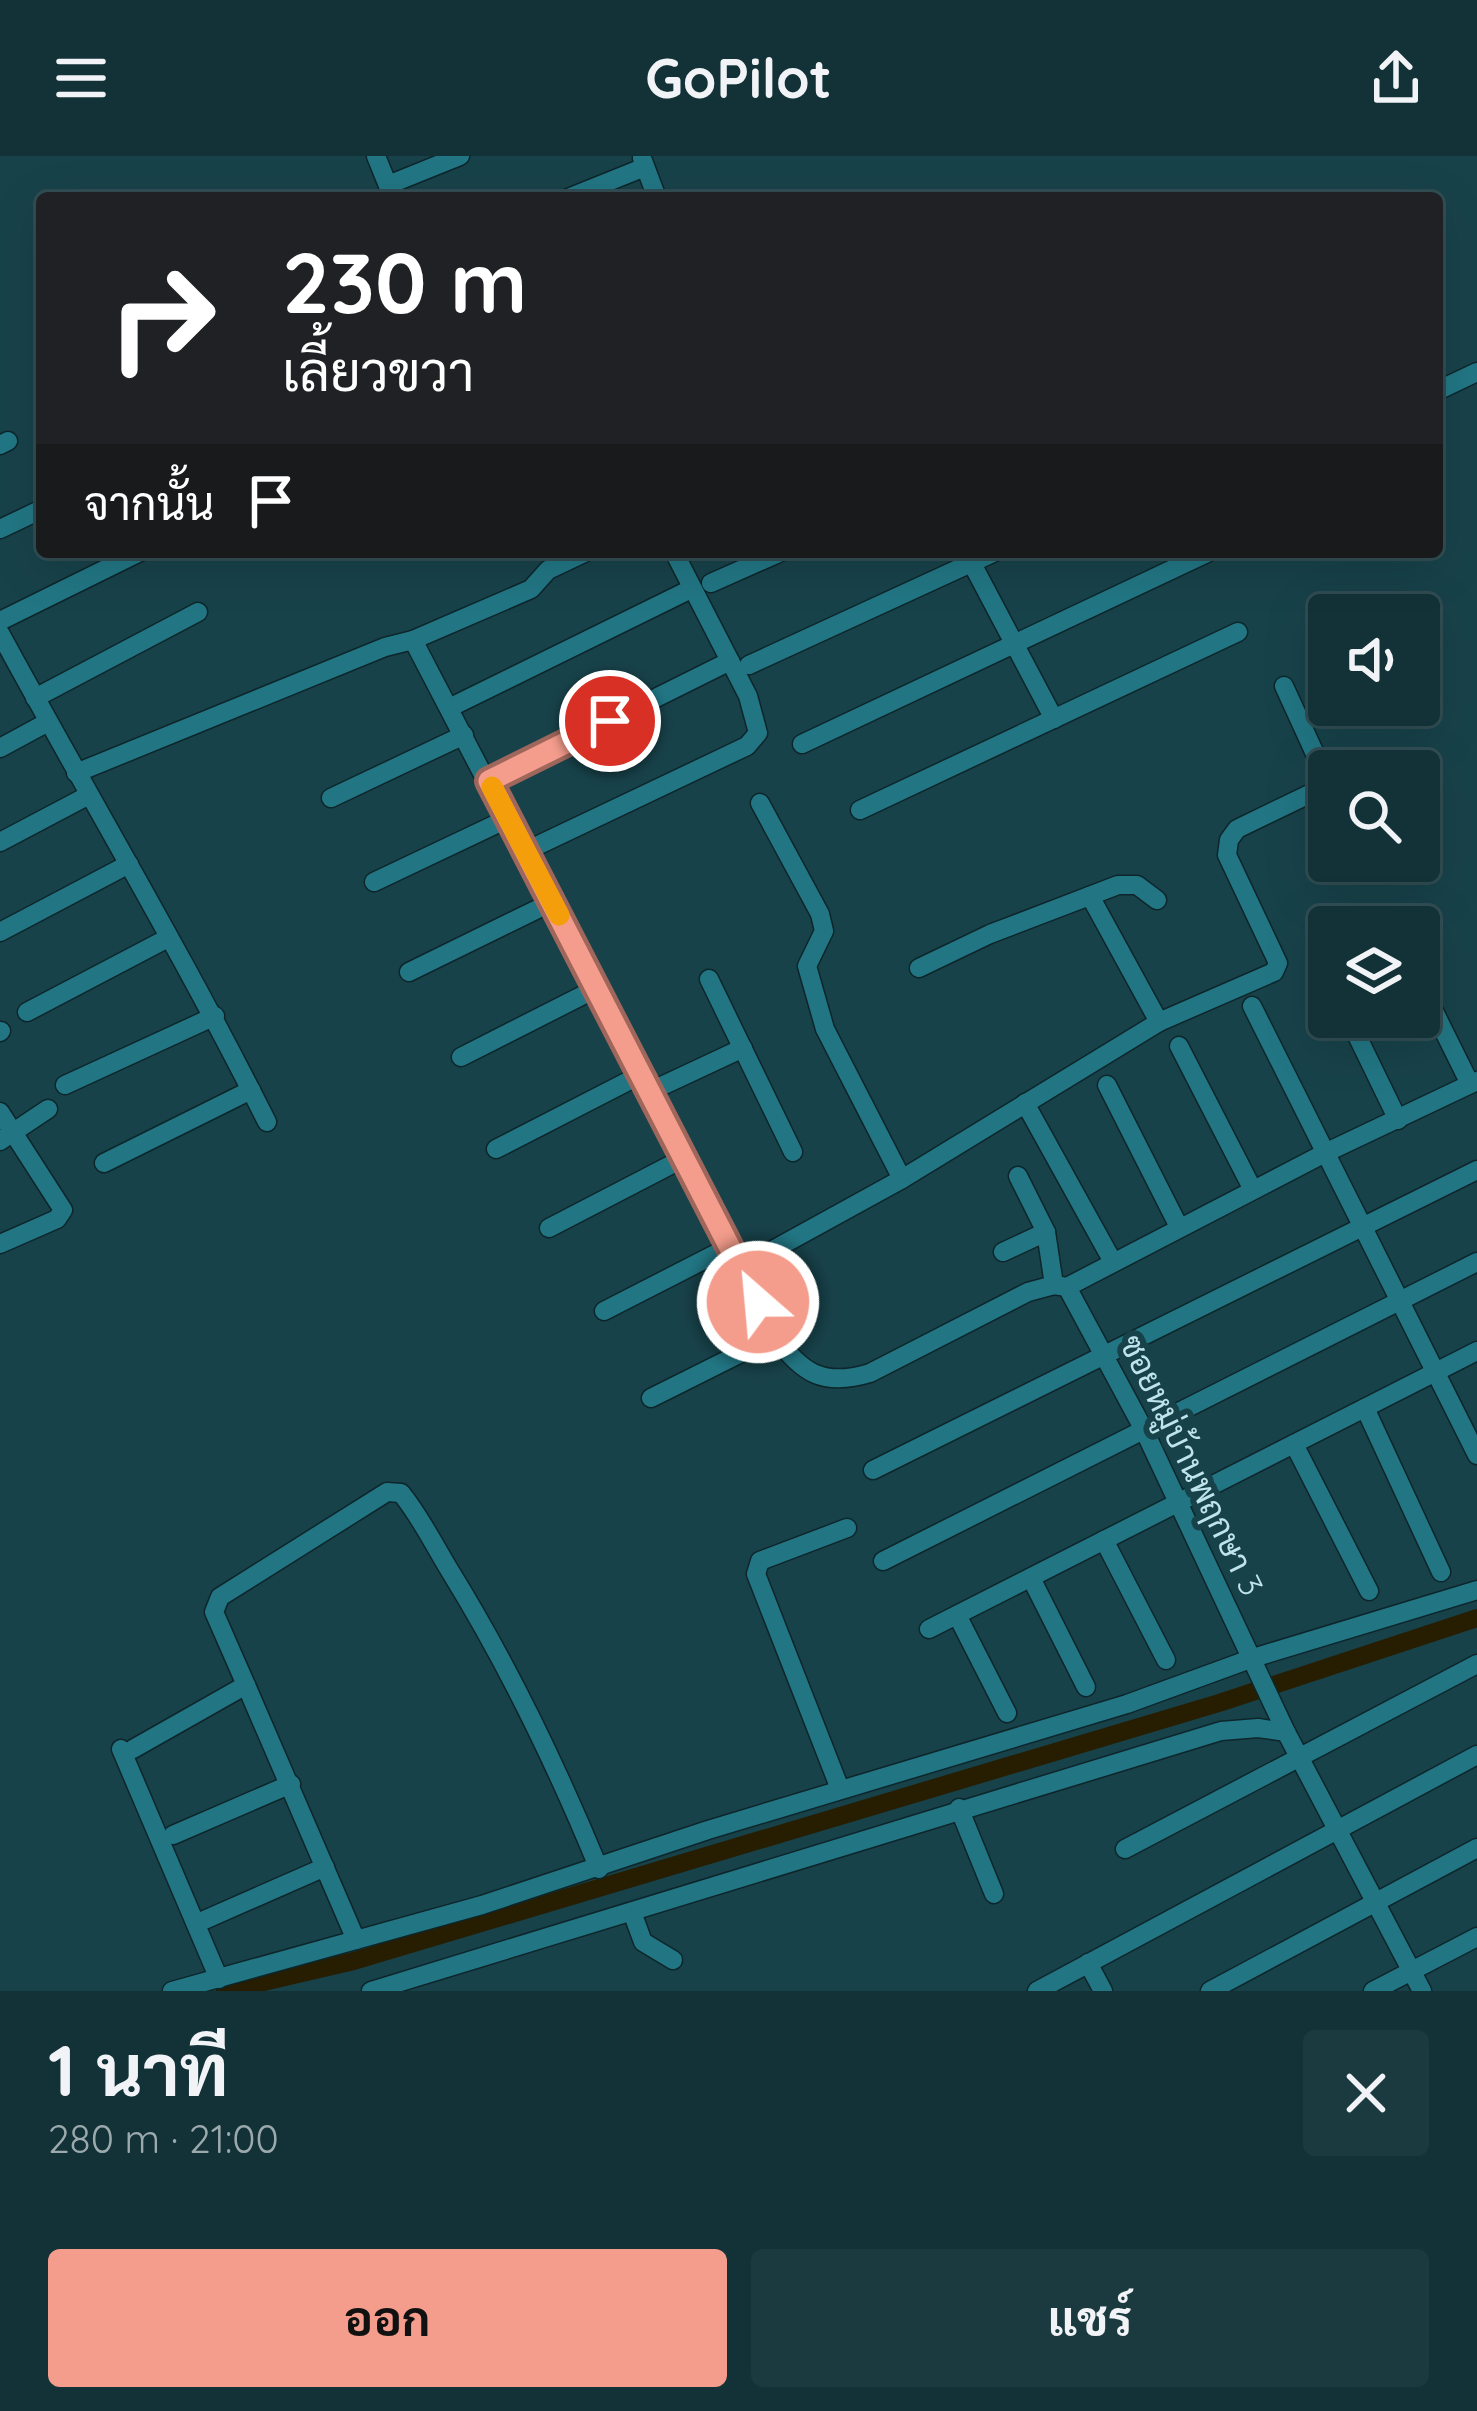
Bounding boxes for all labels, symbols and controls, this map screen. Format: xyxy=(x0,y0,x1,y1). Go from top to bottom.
text: GoPilot xyxy=(645,44,832,112)
icon: menu xyxy=(48,45,114,111)
icon: share xyxy=(1363,45,1429,111)
text: 230 m xyxy=(282,229,527,334)
icon: right xyxy=(84,240,240,396)
text: เลี้ยวขวา xyxy=(282,337,475,405)
icon: arrive xyxy=(238,468,304,534)
text: จากนั้น xyxy=(84,475,214,531)
map controls xyxy=(1308,594,1440,1038)
button: sound xyxy=(1308,594,1440,726)
pin xyxy=(559,670,661,772)
icon: arrive xyxy=(577,688,643,754)
button: search xyxy=(1308,750,1440,882)
button: layers xyxy=(1308,906,1440,1038)
position arrow xyxy=(695,1239,821,1365)
street label: ซอยหมู่บ้านพฤกษา 3 xyxy=(1109,1328,1273,1603)
text: 1 นาที xyxy=(48,2024,229,2114)
button: close xyxy=(1303,2030,1429,2156)
text: 280 m · 21:00 xyxy=(48,2114,279,2163)
button: ออก xyxy=(48,2249,727,2387)
button: แชร์ xyxy=(751,2249,1429,2387)

